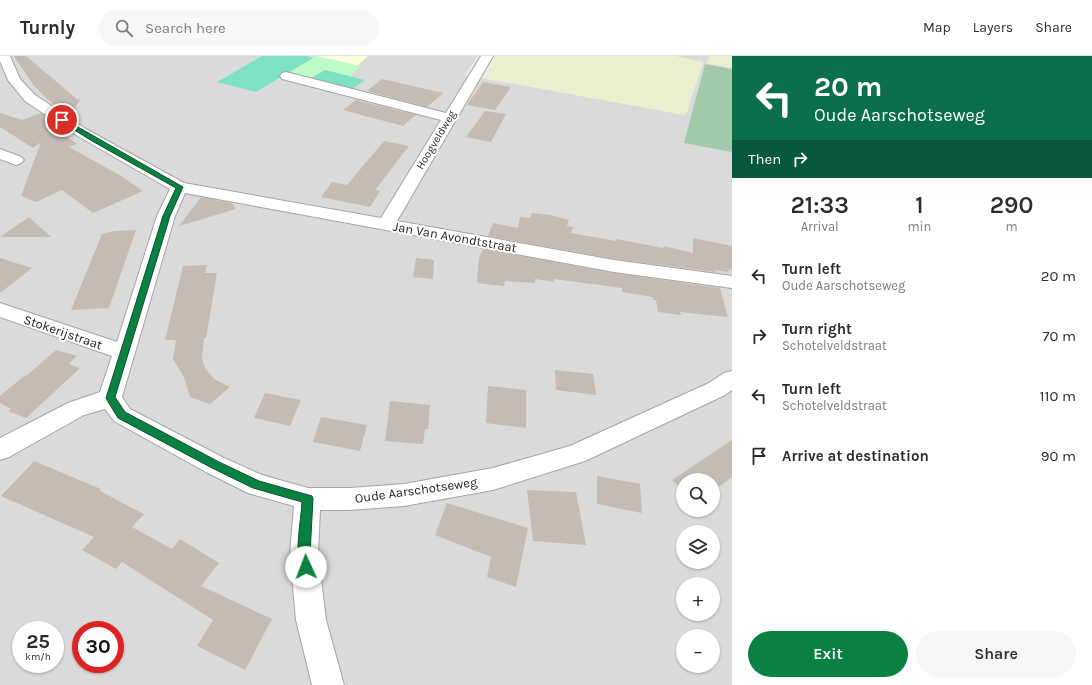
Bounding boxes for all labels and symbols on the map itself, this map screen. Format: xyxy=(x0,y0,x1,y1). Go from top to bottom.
pin xyxy=(45,103,79,137)
street label: Hoogveldweg xyxy=(413,108,459,172)
street label: Jan Van Avondtstraat xyxy=(392,219,518,255)
street label: Stokerijstraat xyxy=(22,312,104,352)
street label: Oude Aarschotseweg xyxy=(354,474,479,506)
position arrow xyxy=(285,546,327,588)
speed limit sign: 30 xyxy=(72,621,124,673)

